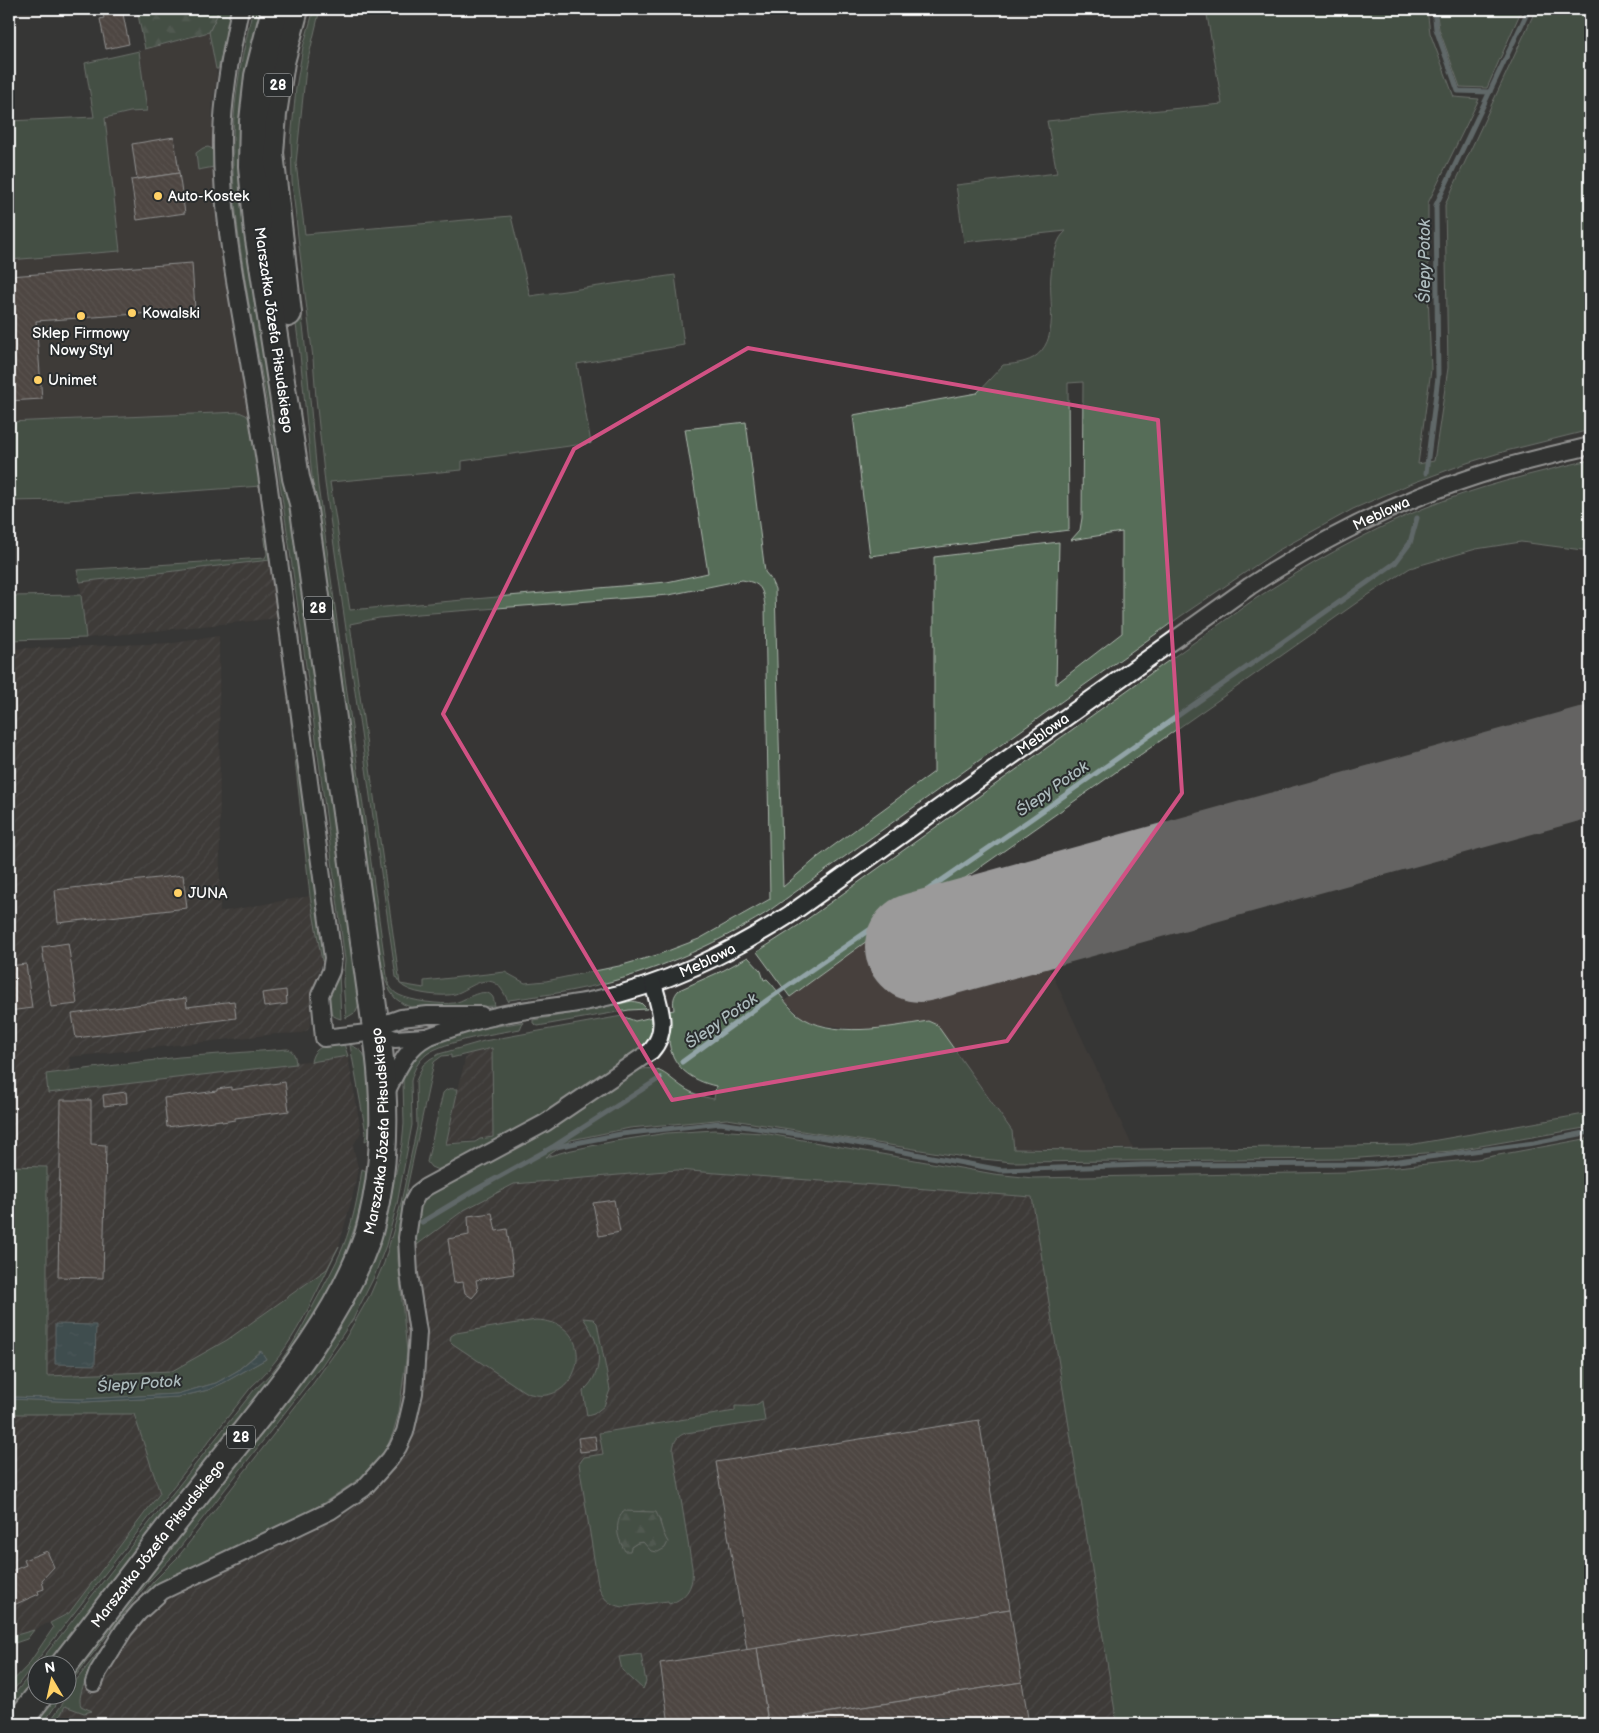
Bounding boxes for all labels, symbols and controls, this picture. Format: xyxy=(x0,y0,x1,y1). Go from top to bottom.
road number: 28 xyxy=(264,74,292,96)
place label: Auto-Kostek xyxy=(168,187,250,206)
marker: Auto-Kostek xyxy=(152,190,164,202)
water label: Ślepy Potok xyxy=(1414,218,1435,303)
street label: Marszałka Józefa Piłsudskiego xyxy=(250,226,297,434)
place label: Kowalski xyxy=(142,304,200,323)
marker: Kowalski xyxy=(126,307,138,319)
marker: Sklep Firmowy Nowy Styl xyxy=(75,310,87,322)
place label: Sklep Firmowy Nowy Styl xyxy=(32,324,130,360)
place label: Unimet xyxy=(48,371,97,390)
marker: Unimet xyxy=(32,374,44,386)
street label: Meblowa xyxy=(1350,493,1413,535)
road number: 28 xyxy=(304,596,332,620)
street label: Meblowa xyxy=(1013,709,1073,760)
water label: Ślepy Potok xyxy=(1012,755,1094,821)
place label: JUNA xyxy=(188,884,228,903)
marker: JUNA xyxy=(172,887,184,899)
street label: Meblowa xyxy=(676,939,739,982)
water label: Ślepy Potok xyxy=(681,987,763,1053)
street label: Marszałka Józefa Piłsudskiego xyxy=(360,1026,394,1237)
water label: Ślepy Potok xyxy=(96,1370,183,1397)
road number: 28 xyxy=(227,1425,255,1448)
street label: Marszałka Józefa Piłsudskiego xyxy=(87,1456,230,1632)
north arrow xyxy=(28,1656,78,1706)
text: N xyxy=(44,1658,57,1677)

